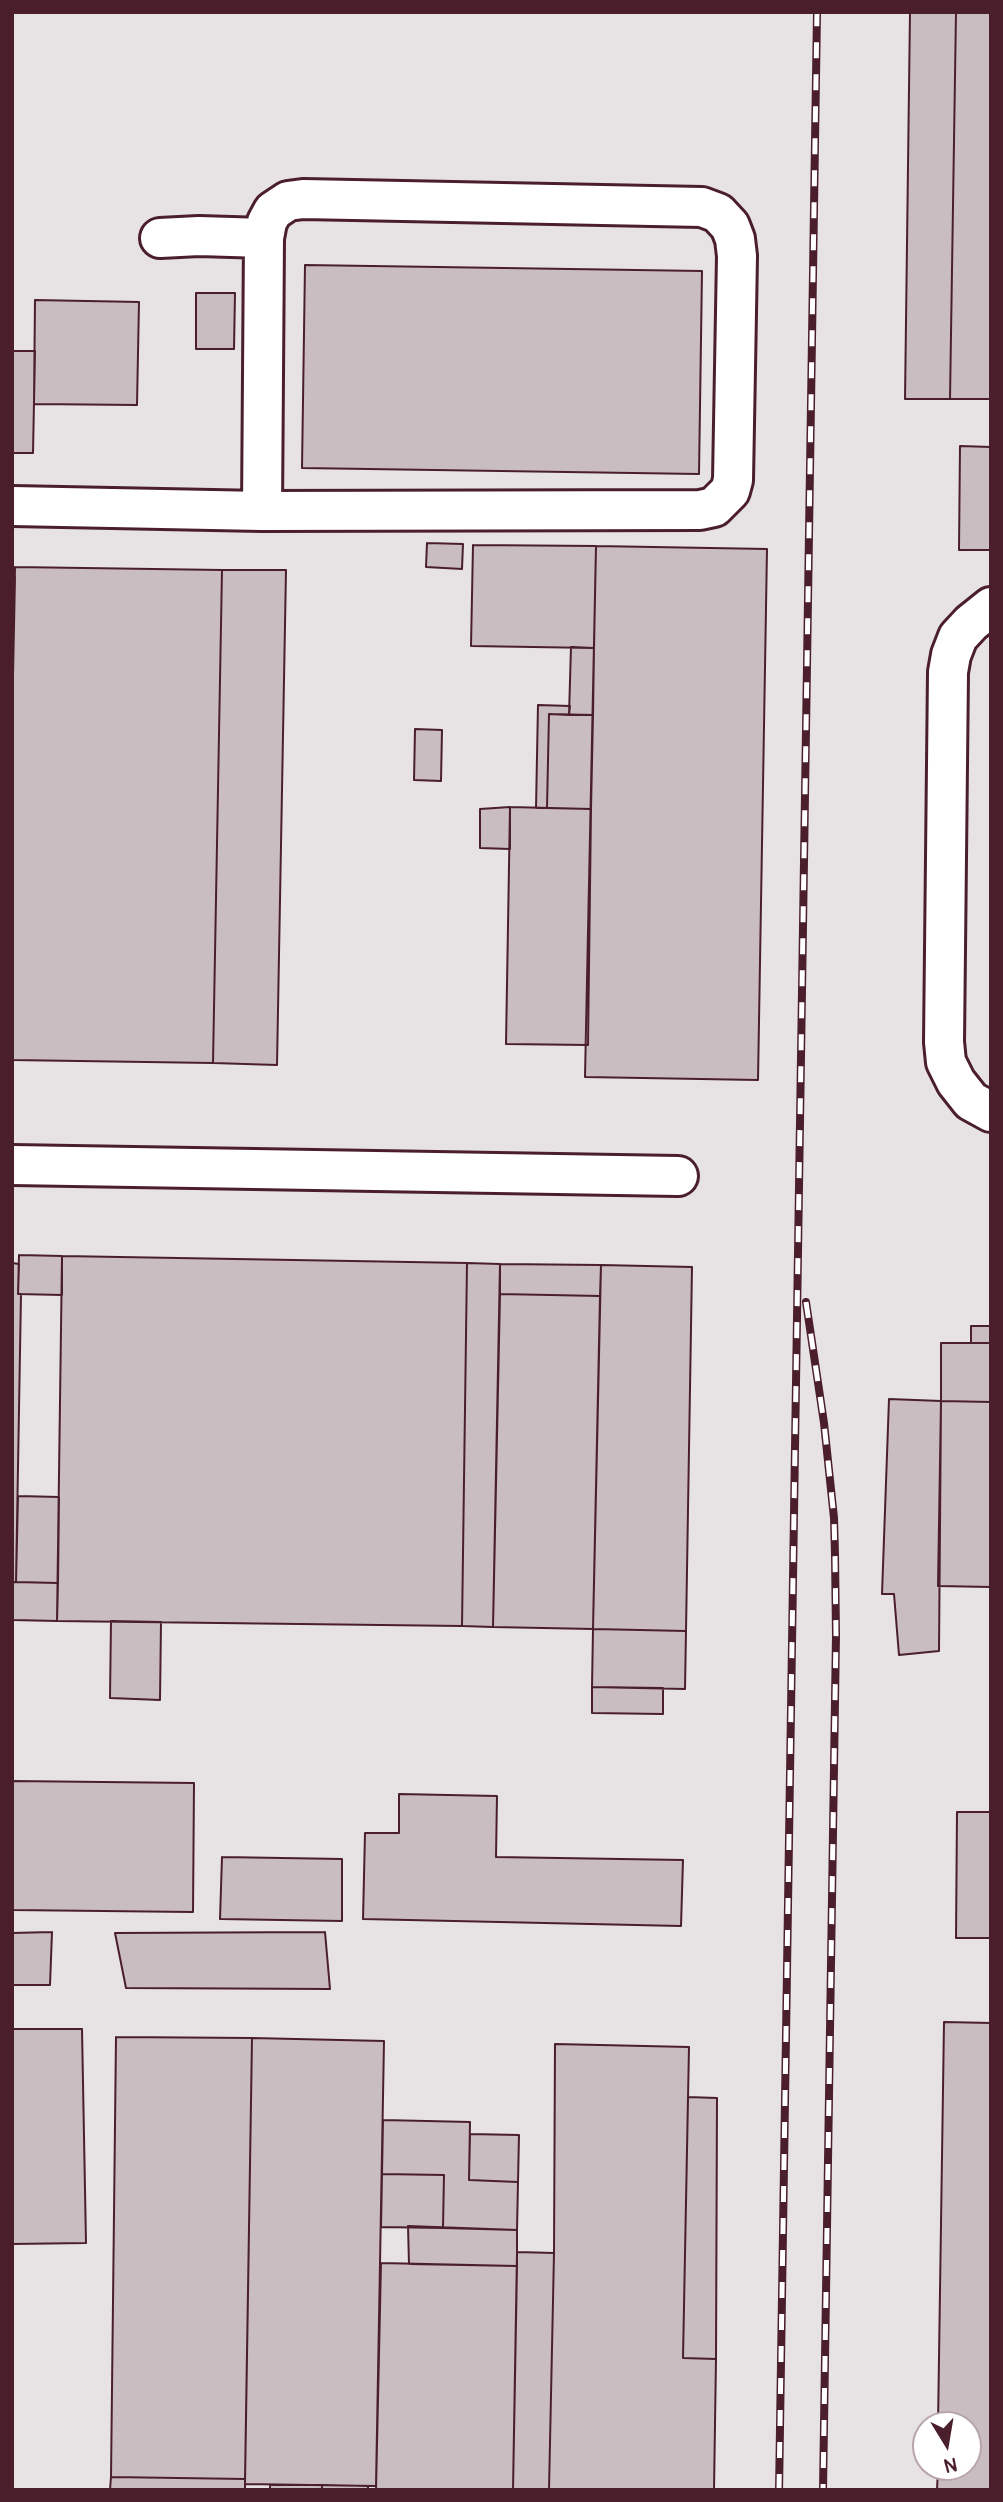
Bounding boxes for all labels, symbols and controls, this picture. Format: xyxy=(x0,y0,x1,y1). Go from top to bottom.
north arrow xyxy=(912,2411,982,2481)
text: N xyxy=(942,2452,959,2478)

